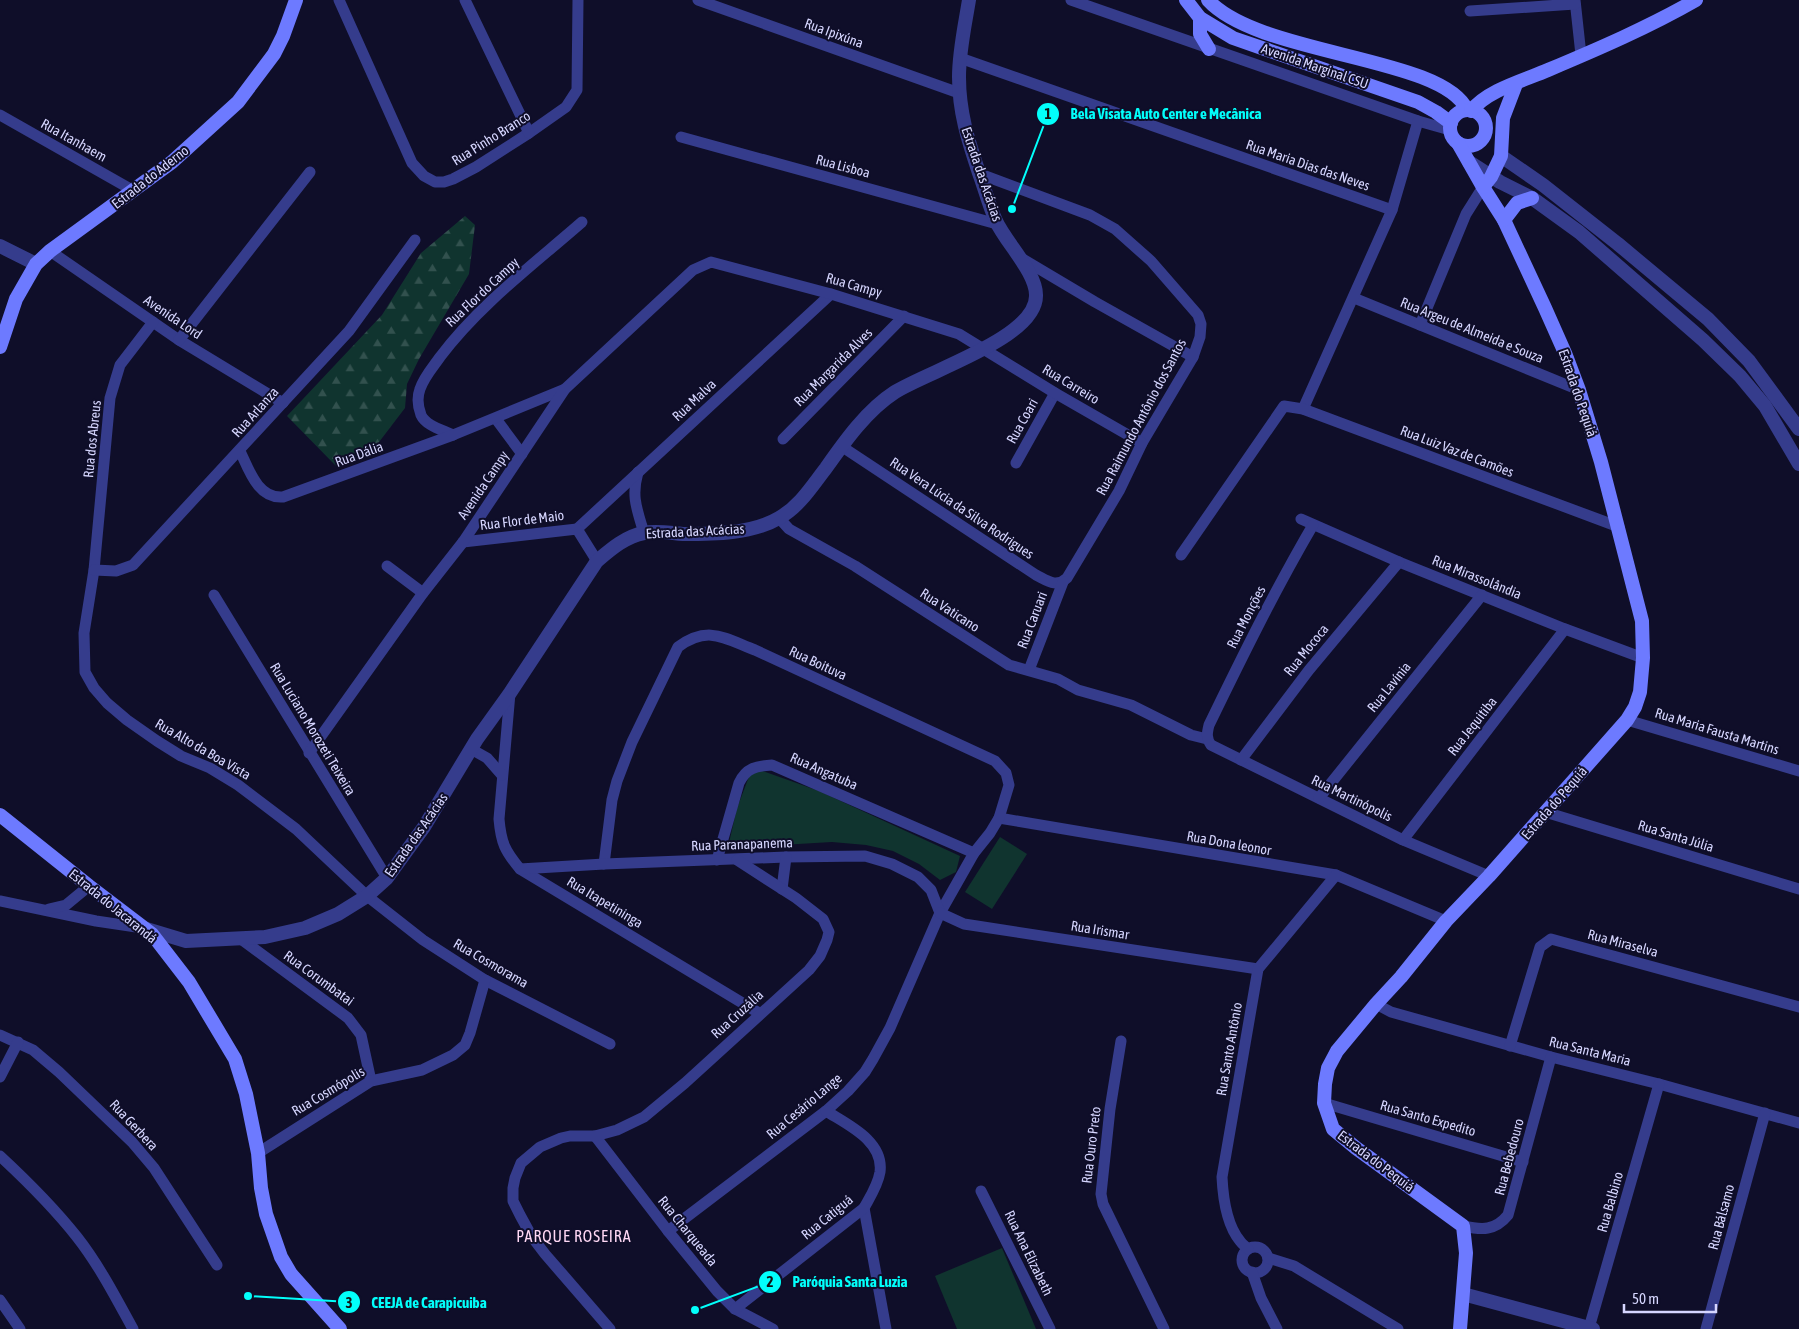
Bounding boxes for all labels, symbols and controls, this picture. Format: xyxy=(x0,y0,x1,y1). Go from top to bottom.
street label: Rua Ipixúna xyxy=(802,15,866,51)
street label: Avenida Marginal CSU xyxy=(1259,40,1371,92)
callout: Bela Visata Auto Center e Mecânica xyxy=(1036,99,1271,129)
text: 1 xyxy=(1044,105,1052,122)
text: Bela Visata Auto Center e Mecânica xyxy=(1071,105,1261,122)
street label: Rua Pinho Branco xyxy=(449,107,533,169)
street label: Rua Itanhaem xyxy=(38,115,110,165)
street label: Estrada das Acácias xyxy=(958,125,1006,223)
street label: Rua Maria Dias das Neves xyxy=(1244,136,1372,194)
street label: Estrada do Aderno xyxy=(108,142,192,212)
street label: Rua Lisboa xyxy=(814,151,872,181)
street label: Rua Flor do Campy xyxy=(442,254,522,330)
street label: Rua Campy xyxy=(824,269,884,301)
street label: Avenida Lord xyxy=(141,292,205,342)
street label: Rua Argeu de Almeida e Souza xyxy=(1398,294,1546,366)
street label: Rua Margarida Alves xyxy=(791,325,875,409)
street label: Rua Raimundo Antônio dos Santos xyxy=(1093,336,1189,498)
street label: Estrada do Pequiá xyxy=(1556,347,1600,439)
street label: Rua Carreiro xyxy=(1040,361,1102,407)
street label: Rua Malva xyxy=(669,376,719,424)
street label: Rua Arlanza xyxy=(228,384,282,440)
street label: Rua Coari xyxy=(1003,396,1041,446)
street label: Rua dos Abreus xyxy=(80,399,104,479)
street label: Rua Luiz Vaz de Camões xyxy=(1398,422,1516,480)
street label: Rua Dália xyxy=(333,438,385,470)
street label: Avenida Campy xyxy=(454,448,512,522)
street label: Rua Vera Lúcia da Silva Rodrigues xyxy=(887,454,1037,562)
street label: Rua Flor de Maio xyxy=(479,507,565,533)
street label: Estrada das Acácias xyxy=(645,520,745,542)
street label: Rua Mirassolândia xyxy=(1430,552,1524,602)
street label: Rua Monções xyxy=(1223,583,1269,651)
street label: Rua Vaticano xyxy=(917,585,983,635)
street label: Rua Caruari xyxy=(1014,589,1050,651)
street label: Rua Mococa xyxy=(1280,621,1332,679)
street label: Rua Boituva xyxy=(787,643,849,683)
street label: Rua Lavínia xyxy=(1364,659,1414,715)
street label: Rua Luciano Morozeti Teixeira xyxy=(267,660,359,798)
street label: Rua Jequitiba xyxy=(1444,694,1500,758)
street label: Rua Maria Fausta Martins xyxy=(1653,705,1781,757)
street label: Rua Alto da Boa Vista xyxy=(152,715,254,783)
street label: Rua Angatuba xyxy=(788,749,860,793)
street label: Estrada do Pequiá xyxy=(1518,763,1590,843)
street label: Rua Martinópolis xyxy=(1309,772,1395,824)
street label: Estrada das Acácias xyxy=(381,790,451,880)
street label: Rua Santa Júlia xyxy=(1636,817,1716,855)
street label: Rua Dona leonor xyxy=(1185,828,1273,858)
street label: Rua Paranapanema xyxy=(691,834,793,854)
street label: Estrada do Jacarandá xyxy=(66,866,160,946)
street label: Rua Itapetininga xyxy=(564,873,646,931)
street label: Rua Irismar xyxy=(1070,918,1131,943)
street label: Rua Miraselva xyxy=(1586,926,1660,960)
street label: Rua Cosmorama xyxy=(451,935,531,991)
street label: Rua Corumbatai xyxy=(281,947,357,1009)
street label: Rua Cruzália xyxy=(708,987,766,1041)
street label: Rua Santo Antônio xyxy=(1213,1001,1245,1097)
street label: Rua Santa Maria xyxy=(1548,1033,1632,1069)
street label: Rua Cosmópolis xyxy=(289,1063,367,1119)
street label: Rua Cesário Lange xyxy=(763,1070,845,1142)
street label: Rua Gerbera xyxy=(107,1096,161,1154)
street label: Rua Santo Expedito xyxy=(1378,1097,1478,1139)
street label: Rua Ouro Preto xyxy=(1078,1106,1104,1184)
street label: Rua Bebedouro xyxy=(1491,1117,1527,1197)
street label: Estrada do Pequiá xyxy=(1335,1127,1417,1195)
street label: Rua Balbino xyxy=(1594,1170,1626,1234)
street label: Rua Bálsamo xyxy=(1705,1182,1737,1252)
street label: Rua Catiguá xyxy=(798,1191,856,1243)
street label: Rua Charqueada xyxy=(655,1193,721,1269)
street label: Rua Ana Elizabeth xyxy=(1002,1208,1056,1298)
district label: PARQUE ROSEIRA xyxy=(516,1227,632,1245)
callout: Paróquia Santa Luzia xyxy=(757,1267,917,1297)
text: 2 xyxy=(766,1273,774,1290)
text: Paróquia Santa Luzia xyxy=(792,1273,908,1290)
scale bar xyxy=(1624,1282,1716,1314)
callout: CEEJA de Carapicuiba xyxy=(336,1287,497,1317)
text: 50 m xyxy=(1632,1290,1659,1307)
text: 3 xyxy=(345,1294,353,1311)
text: CEEJA de Carapicuiba xyxy=(371,1294,487,1311)

